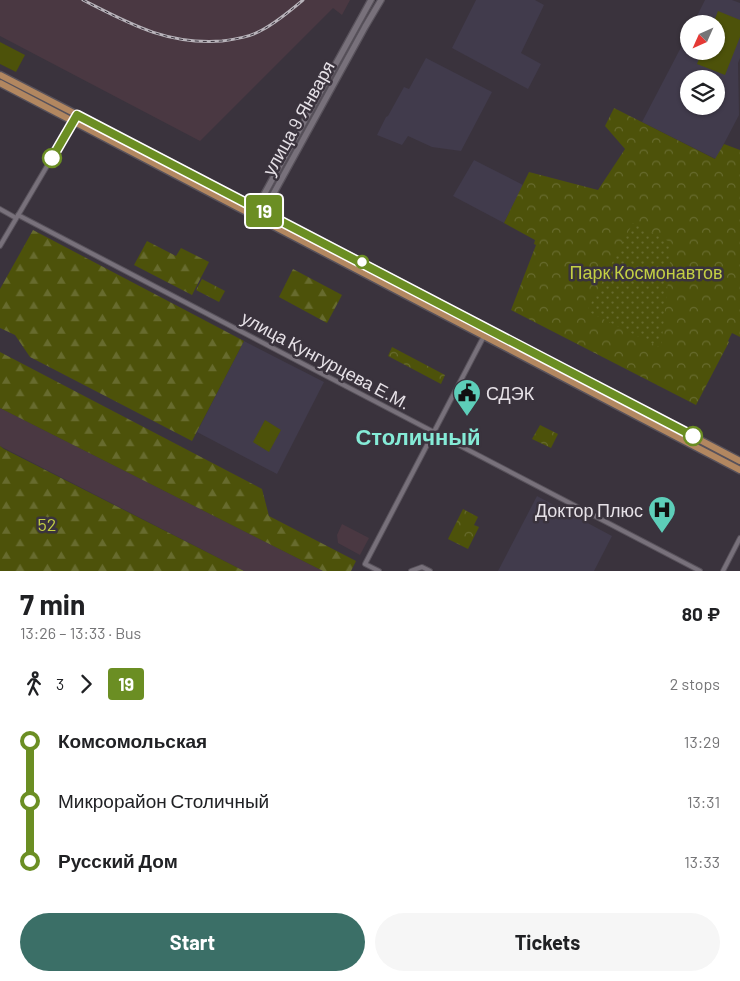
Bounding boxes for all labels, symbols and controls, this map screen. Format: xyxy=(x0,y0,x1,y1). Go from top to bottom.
north arrow xyxy=(680,15,725,60)
map controls xyxy=(680,15,725,115)
street label: улица 9 Января xyxy=(257,57,339,179)
button: layers xyxy=(680,70,725,115)
unlabelled marker xyxy=(42,148,62,168)
line badge: 19 xyxy=(242,195,286,227)
text: 19 xyxy=(256,200,272,222)
unlabelled marker xyxy=(355,255,369,269)
park label: Парк Космонавтов xyxy=(569,261,723,283)
street label: улица Кунгурцева Е.М. xyxy=(238,306,414,414)
public building icon: СДЭК xyxy=(452,378,482,417)
place label: СДЭК xyxy=(486,382,535,404)
district label: Столичный xyxy=(355,423,481,449)
unlabelled marker xyxy=(683,426,703,446)
hospital icon: Доктор Плюс xyxy=(647,495,677,534)
place label: Доктор Плюс xyxy=(535,499,643,521)
park label: 52 xyxy=(38,513,56,535)
text: 7 min xyxy=(20,587,85,621)
text: 80 ₽ xyxy=(682,602,720,625)
text: 13:26 – 13:33 · Bus xyxy=(20,623,141,642)
icon: walk xyxy=(20,670,48,698)
icon: forward xyxy=(72,670,100,698)
text: 19 xyxy=(118,673,134,695)
text: 3 xyxy=(56,674,64,693)
text: 2 stops xyxy=(670,674,720,693)
text: Комсомольская xyxy=(58,729,207,752)
text: 13:29 xyxy=(684,732,720,751)
text: Микрорайон Столичный xyxy=(58,789,269,812)
text: 13:31 xyxy=(687,792,720,811)
text: Русский Дом xyxy=(58,849,178,872)
text: 13:33 xyxy=(684,852,720,871)
button: Start xyxy=(20,913,365,971)
button: Tickets xyxy=(375,913,720,971)

